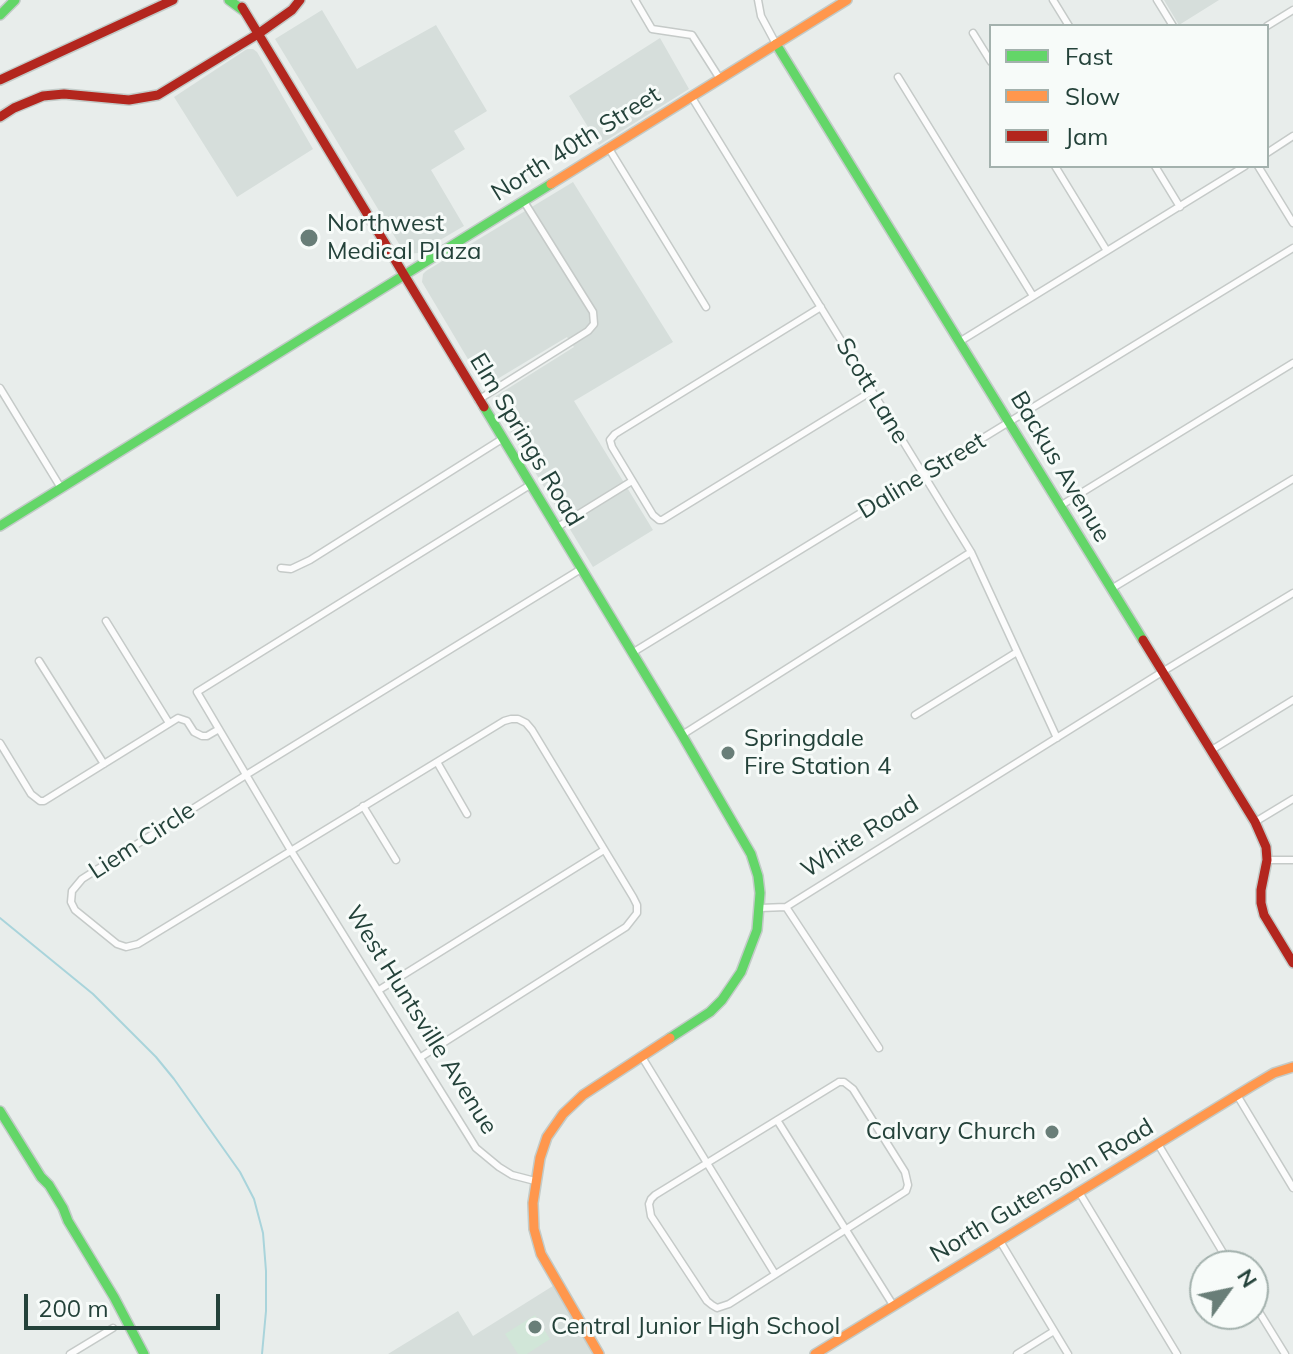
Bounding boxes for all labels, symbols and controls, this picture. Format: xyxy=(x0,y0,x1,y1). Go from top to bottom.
legend xyxy=(989,24,1269,168)
text: Fast xyxy=(1065,41,1113,71)
street label: North 40th Street xyxy=(486,80,666,208)
text: Slow xyxy=(1065,81,1120,111)
text: Jam xyxy=(1065,121,1108,151)
place label: Northwest Medical Plaza xyxy=(327,210,481,266)
marker: Northwest Medical Plaza xyxy=(298,227,320,249)
street label: Scott Lane xyxy=(829,333,915,449)
street label: Elm Springs Road xyxy=(463,348,589,532)
street label: Backus Avenue xyxy=(1004,386,1116,548)
street label: Daline Street xyxy=(853,427,991,525)
place label: Springdale Fire Station 4 xyxy=(744,725,891,781)
marker: Springdale Fire Station 4 xyxy=(719,744,737,762)
street label: White Road xyxy=(796,790,924,884)
street label: Liem Circle xyxy=(84,796,200,886)
street label: West Huntsville Avenue xyxy=(339,900,503,1140)
street label: North Gutensohn Road xyxy=(925,1113,1159,1269)
place label: Calvary Church xyxy=(866,1118,1036,1146)
marker: Calvary Church xyxy=(1043,1123,1061,1141)
north arrow xyxy=(1189,1250,1269,1330)
text: N xyxy=(1231,1263,1264,1293)
scale bar xyxy=(28,1278,224,1328)
text: 200 m xyxy=(38,1293,109,1323)
place label: Central Junior High School xyxy=(551,1313,840,1341)
marker: Central Junior High School xyxy=(526,1318,544,1336)

